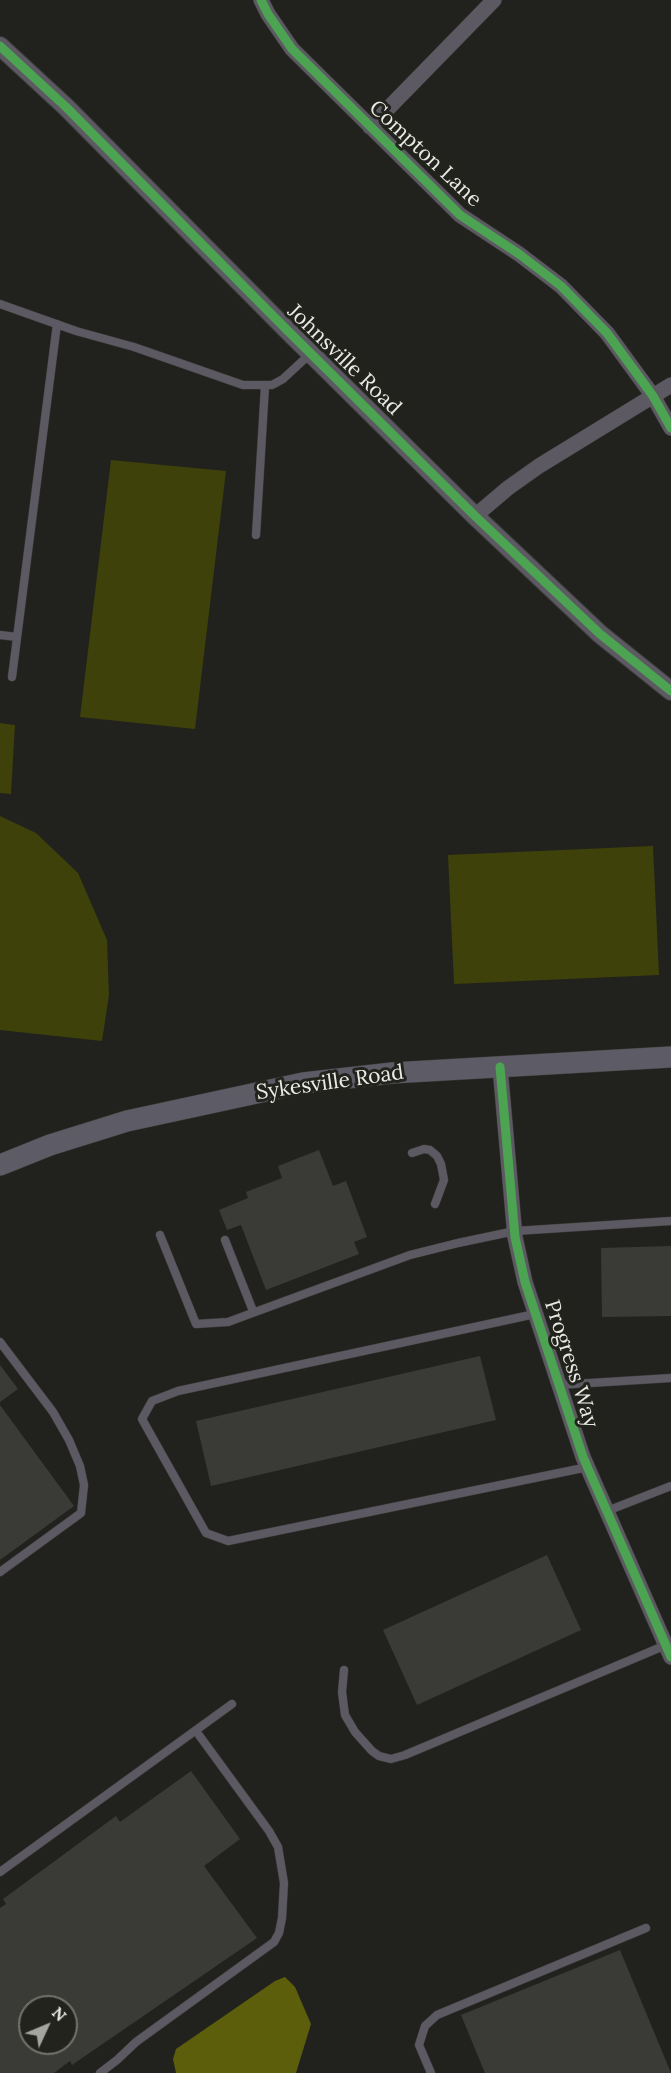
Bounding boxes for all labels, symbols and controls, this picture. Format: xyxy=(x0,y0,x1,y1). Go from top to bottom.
street label: Compton Lane xyxy=(364,96,486,212)
street label: Johnsville Road xyxy=(282,299,406,421)
street label: Sykesville Road xyxy=(255,1060,405,1106)
street label: Progress Way xyxy=(539,1297,603,1431)
north arrow xyxy=(18,1995,78,2055)
text: N xyxy=(48,2002,71,2025)

